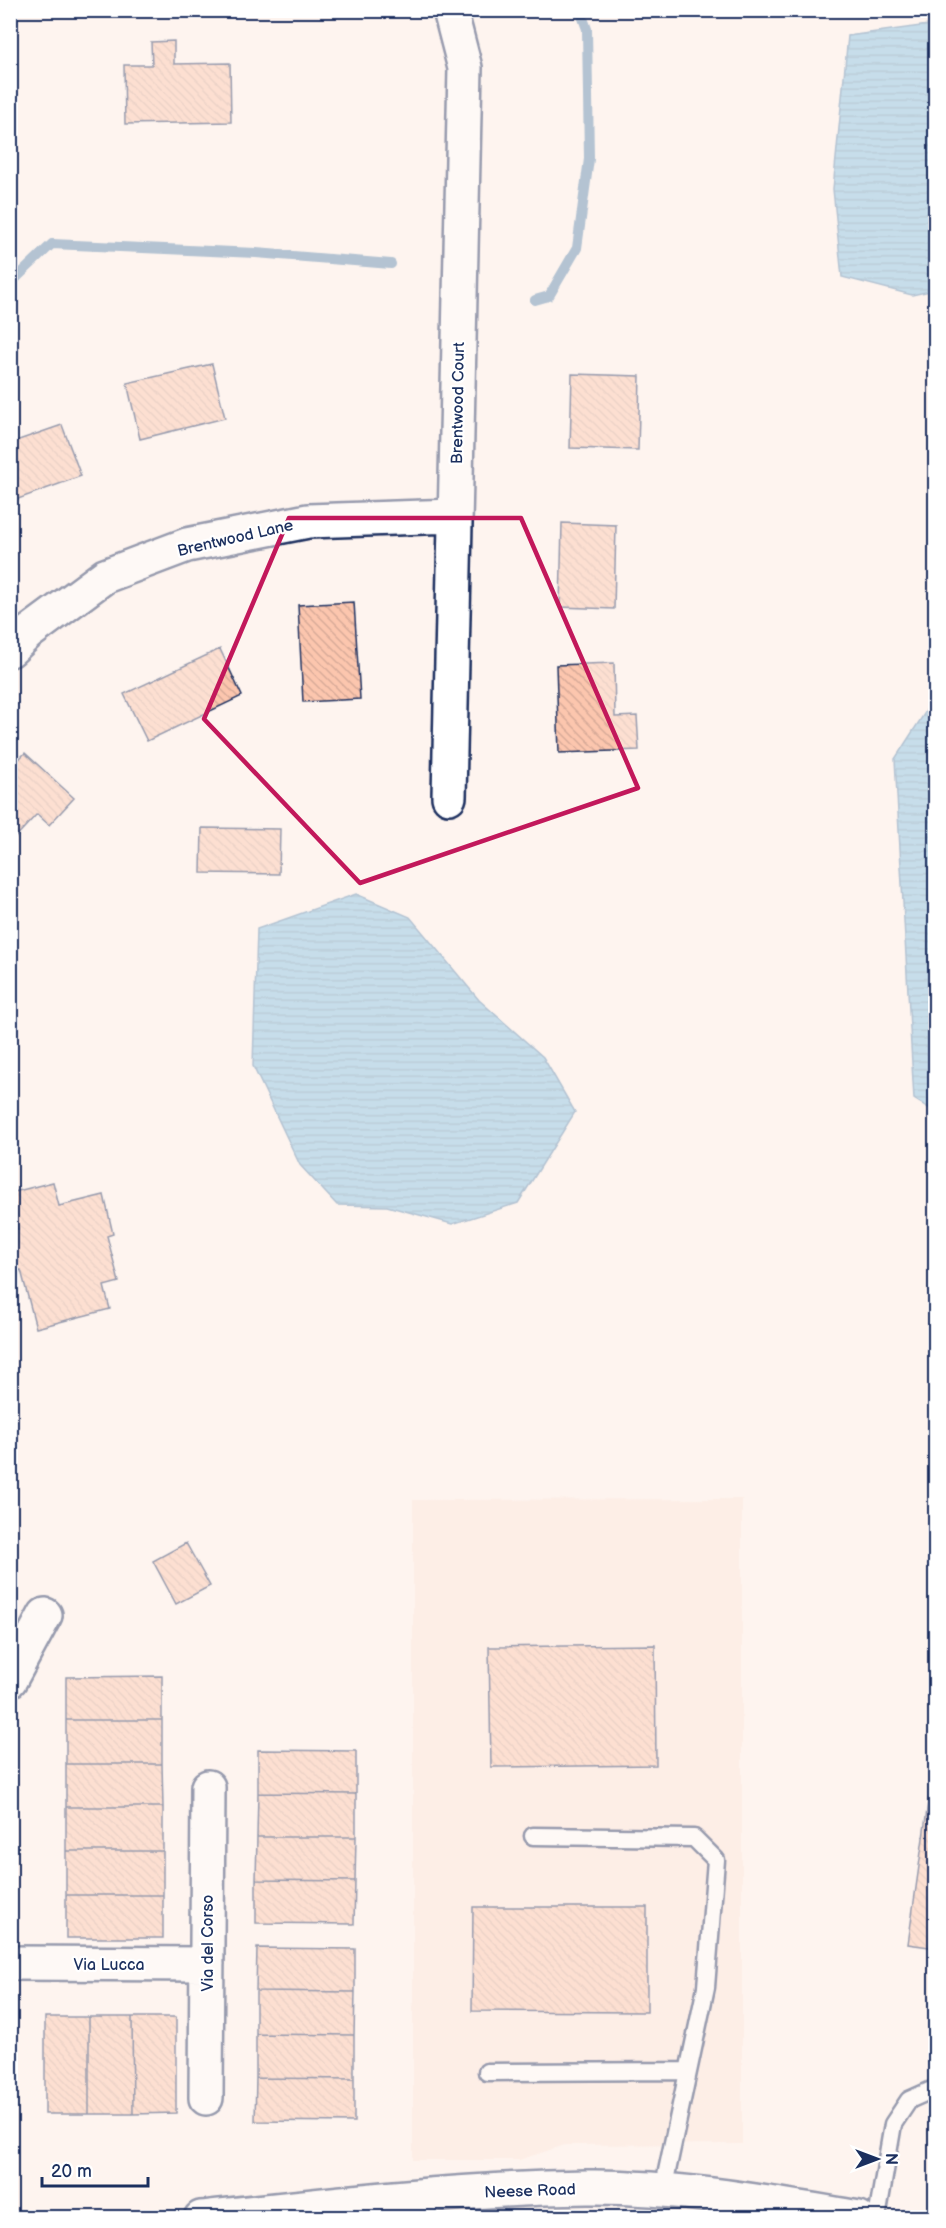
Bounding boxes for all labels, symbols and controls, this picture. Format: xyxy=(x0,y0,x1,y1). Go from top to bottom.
street label: Brentwood Court xyxy=(448,342,469,464)
street label: Brentwood Lane xyxy=(176,516,296,561)
street label: Via del Corso xyxy=(199,1895,218,1991)
street label: Via Lucca xyxy=(73,1956,145,1975)
north arrow xyxy=(847,2129,907,2189)
scale bar xyxy=(42,2150,148,2188)
text: N xyxy=(881,2153,900,2165)
text: 20 m xyxy=(51,2161,92,2182)
street label: Neese Road xyxy=(484,2180,576,2203)

